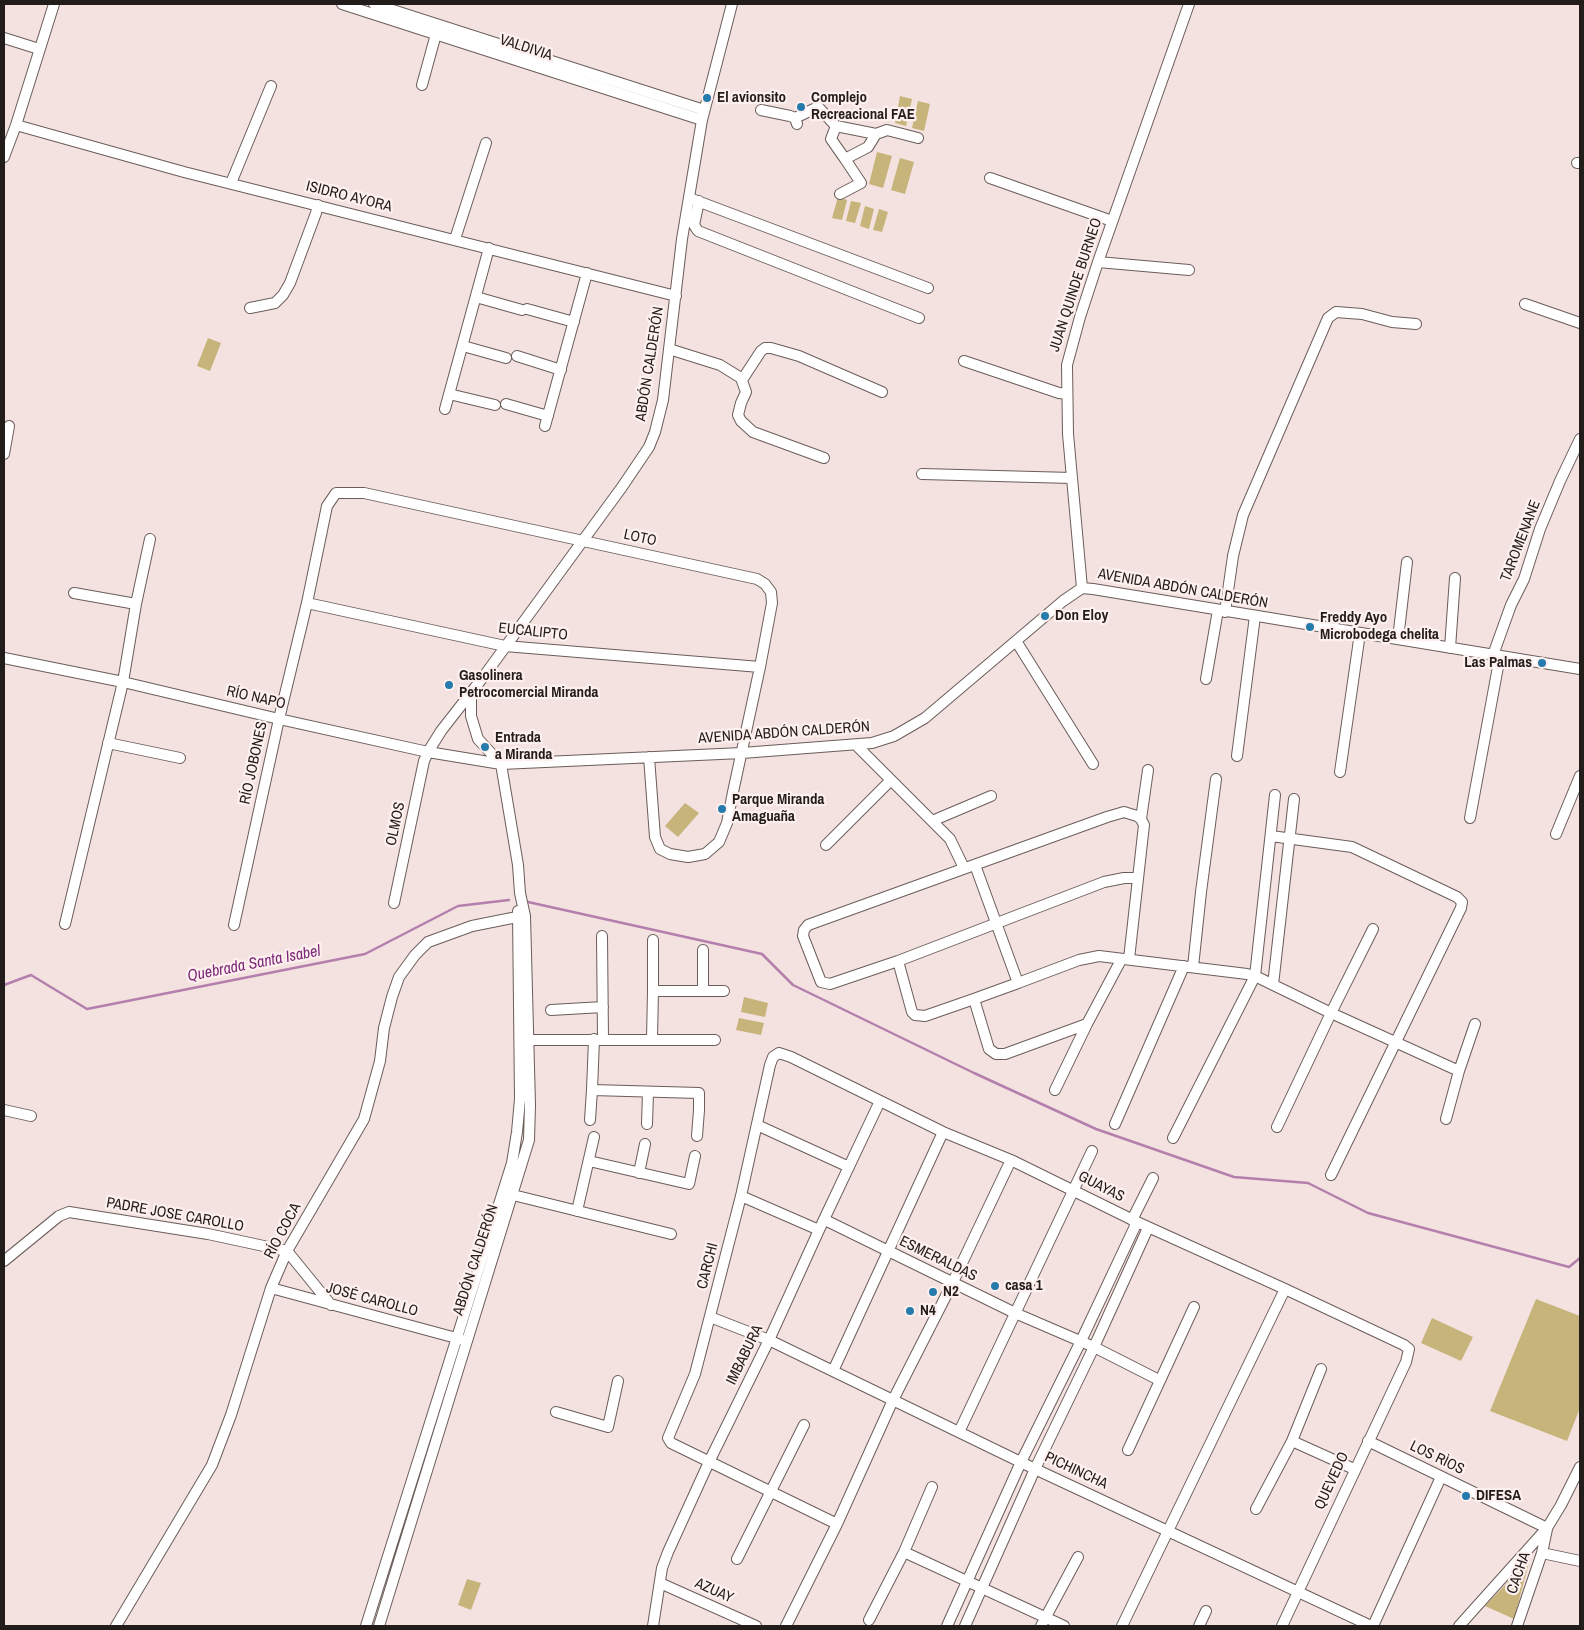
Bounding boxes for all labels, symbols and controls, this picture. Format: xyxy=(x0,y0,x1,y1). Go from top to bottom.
street label: VALDIVIA xyxy=(497,31,555,65)
place label: El avionsito xyxy=(717,89,786,107)
place label: Complejo Recreacional FAE xyxy=(811,89,915,124)
marker: El avionsito xyxy=(701,92,713,104)
marker: Complejo Recreacional FAE xyxy=(795,101,807,113)
street label: ISIDRO AYORA xyxy=(304,178,394,216)
street label: JUAN QUINDE BURNEO xyxy=(1046,216,1106,354)
street label: ABDÓN CALDERÓN xyxy=(632,306,668,422)
street label: TAROMENANE xyxy=(1497,498,1545,584)
street label: LOTO xyxy=(622,526,658,550)
street label: AVENIDA ABDÓN CALDERÓN xyxy=(1097,565,1269,613)
place label: Don Eloy xyxy=(1055,607,1108,625)
place label: Freddy Ayo Microbodega chelita xyxy=(1320,609,1439,644)
marker: Don Eloy xyxy=(1039,610,1051,622)
street label: EUCALIPTO xyxy=(497,619,569,645)
marker: Freddy Ayo Microbodega chelita xyxy=(1304,621,1316,633)
place label: Las Palmas xyxy=(1464,654,1532,672)
marker: Las Palmas xyxy=(1536,657,1548,669)
place label: Gasolinera Petrocomercial Miranda xyxy=(459,667,598,702)
marker: Gasolinera Petrocomercial Miranda xyxy=(443,679,455,691)
street label: RÍO NAPO xyxy=(225,682,287,714)
street label: AVENIDA ABDÓN CALDERÓN xyxy=(698,718,870,748)
street label: RÍO JOBONES xyxy=(236,720,272,806)
place label: Entrada a Miranda xyxy=(495,729,552,764)
marker: Entrada a Miranda xyxy=(479,741,491,753)
place label: Parque Miranda Amaguaña xyxy=(732,791,824,826)
street label: OLMOS xyxy=(383,800,409,848)
marker: Parque Miranda Amaguaña xyxy=(716,803,728,815)
water label: Quebrada Santa Isabel xyxy=(186,942,322,986)
street label: GUAYAS xyxy=(1075,1168,1127,1206)
street label: PADRE JOSE CAROLLO xyxy=(105,1194,245,1236)
street label: RÍO COCA xyxy=(261,1200,305,1262)
street label: ABDÓN CALDERÓN xyxy=(450,1202,502,1318)
street label: ESMERALDAS xyxy=(896,1232,980,1286)
street label: CARCHI xyxy=(694,1241,722,1291)
place label: casa 1 xyxy=(1005,1277,1043,1295)
street label: JOSÉ CAROLLO xyxy=(324,1279,420,1321)
marker: casa 1 xyxy=(989,1280,1001,1292)
place label: N2 xyxy=(943,1283,959,1301)
marker: N2 xyxy=(927,1286,939,1298)
place label: N4 xyxy=(920,1302,936,1320)
marker: N4 xyxy=(904,1305,916,1317)
street label: IMBABURA xyxy=(723,1322,767,1388)
street label: LOS RÌOS xyxy=(1407,1437,1467,1479)
street label: PICHINCHA xyxy=(1042,1449,1110,1493)
street label: QUEVEDO xyxy=(1311,1449,1353,1513)
place label: DIFESA xyxy=(1476,1487,1521,1505)
marker: DIFESA xyxy=(1460,1490,1472,1502)
street label: CACHA xyxy=(1503,1550,1535,1596)
street label: AZUAY xyxy=(692,1575,736,1607)

